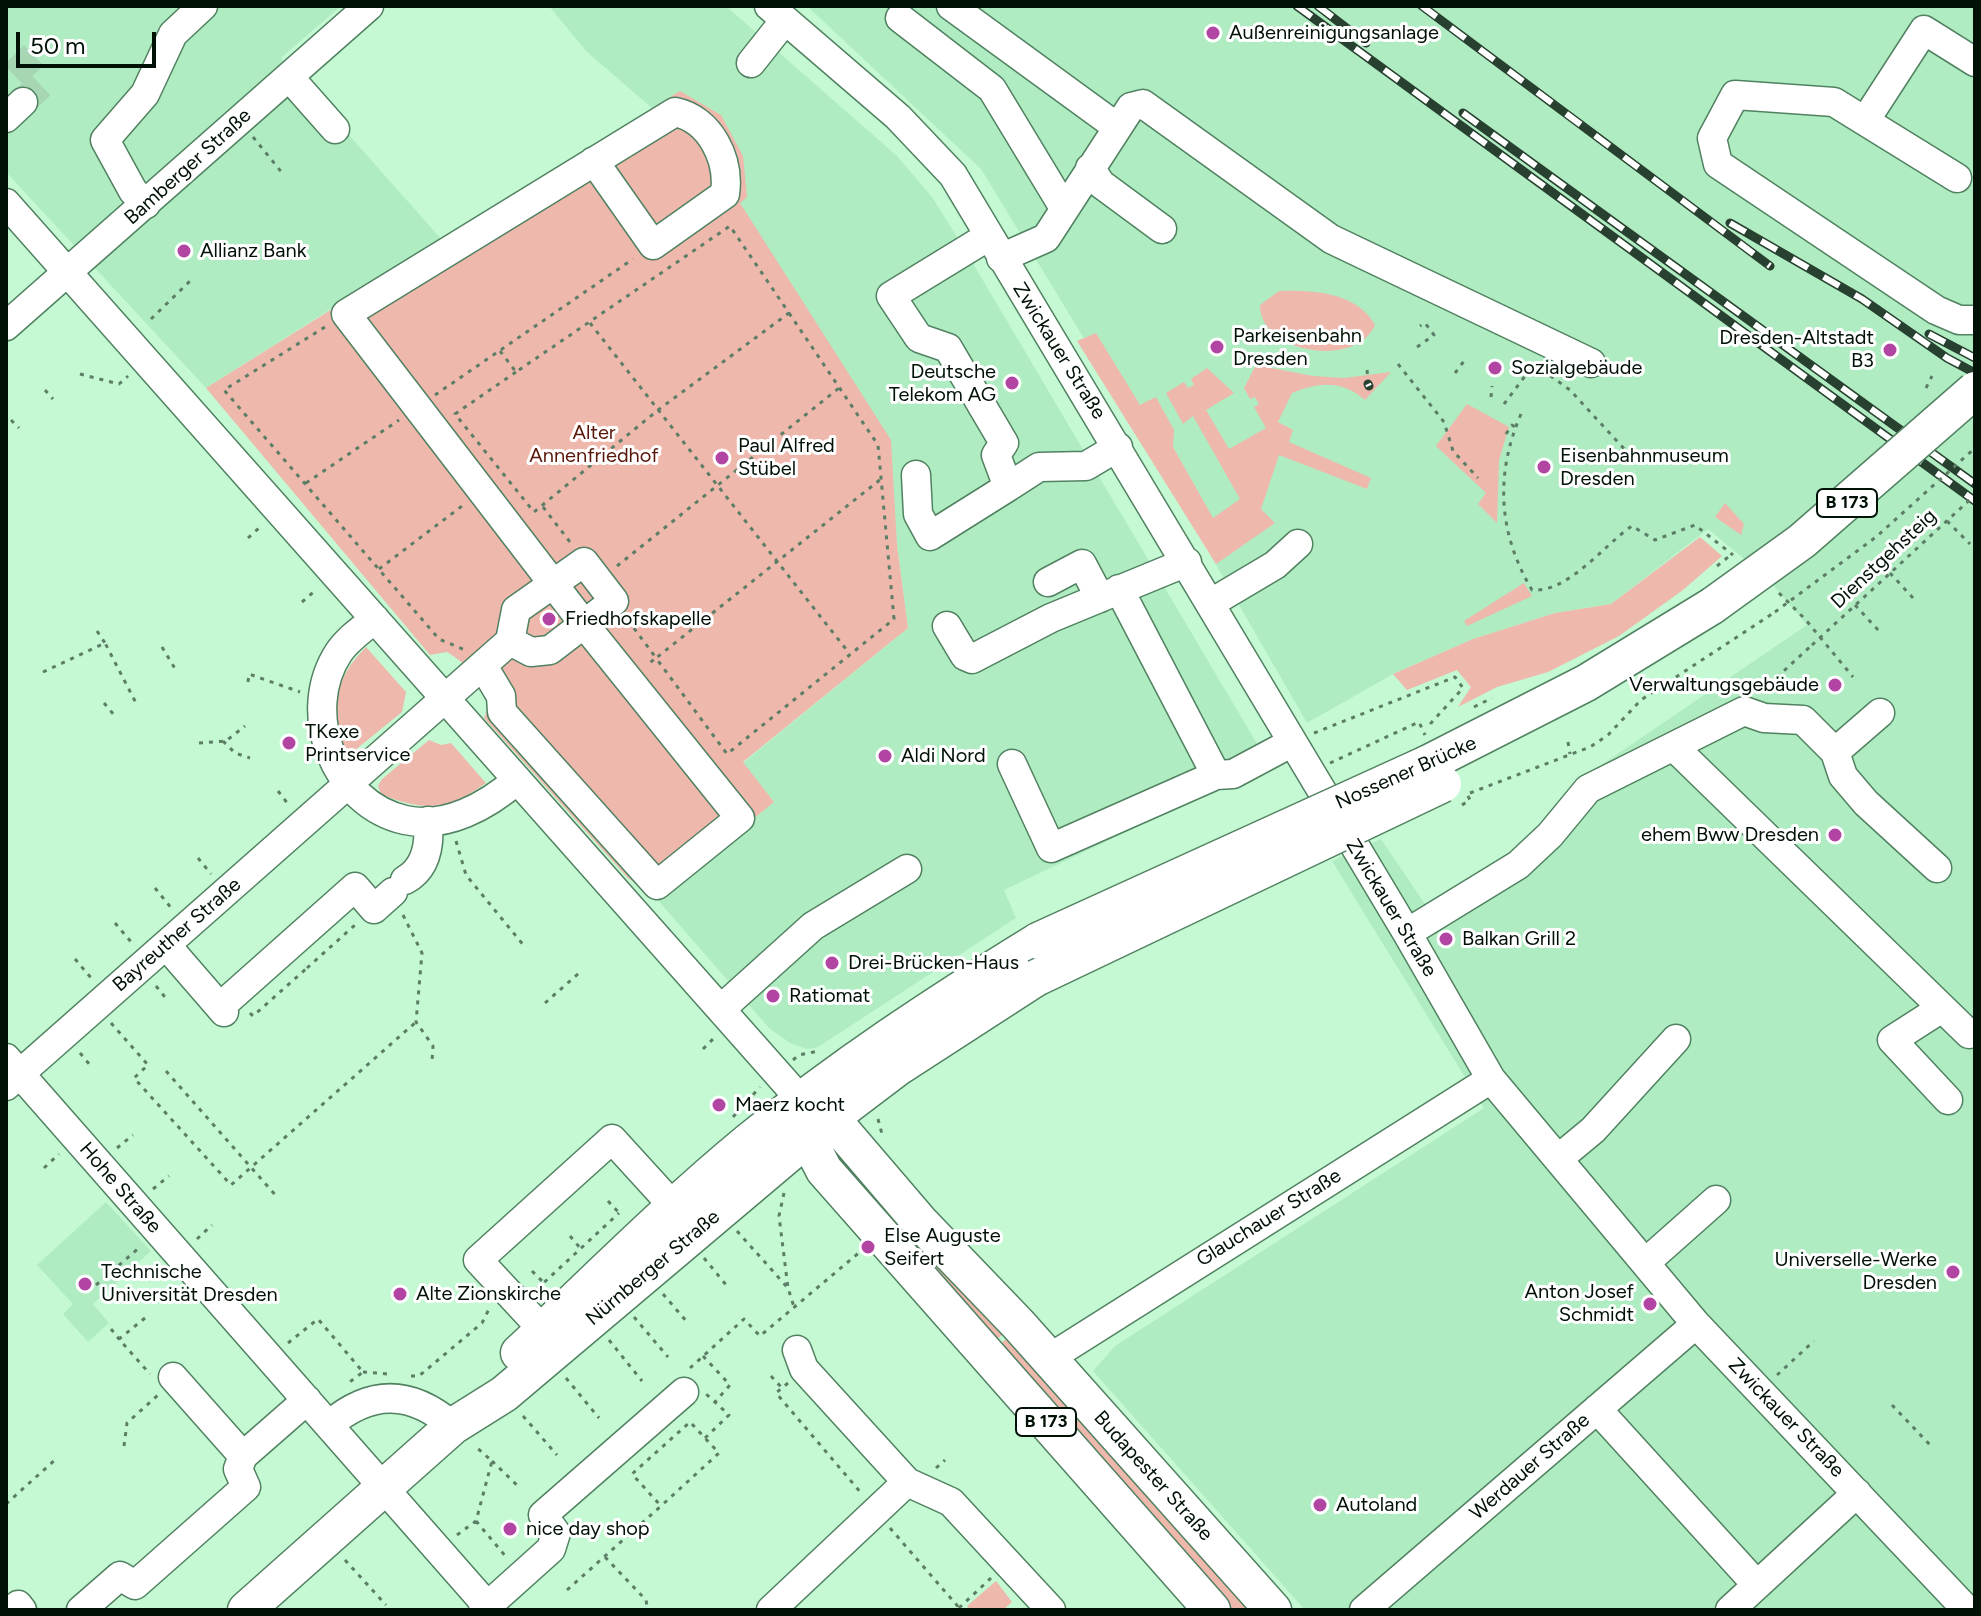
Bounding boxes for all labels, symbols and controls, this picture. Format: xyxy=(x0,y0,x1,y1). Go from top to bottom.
scale bar xyxy=(20,16,160,66)
place label: Außenreinigungsanlage xyxy=(1229,21,1439,45)
marker: Außenreinigungsanlage xyxy=(1204,24,1222,42)
text: 50 m xyxy=(30,31,86,60)
street label: Bamberger Straße xyxy=(120,104,256,230)
place label: Allianz Bank xyxy=(200,239,306,263)
marker: Allianz Bank xyxy=(175,242,193,260)
street label: Zwickauer Straße xyxy=(1007,278,1111,424)
place label: Parkeisenbahn Dresden xyxy=(1233,324,1362,371)
place label: Dresden-Altstadt B3 xyxy=(1719,326,1874,373)
marker: Parkeisenbahn Dresden xyxy=(1208,338,1226,356)
marker: Dresden-Altstadt B3 xyxy=(1881,341,1899,359)
place label: Sozialgebäude xyxy=(1511,356,1642,380)
marker: Sozialgebäude xyxy=(1486,359,1504,377)
place label: Deutsche Telekom AG xyxy=(889,360,996,407)
marker: Deutsche Telekom AG xyxy=(1003,374,1021,392)
park label: Alter Annenfriedhof xyxy=(529,421,659,468)
place label: Paul Alfred Stübel xyxy=(738,434,835,481)
place label: Eisenbahnmuseum Dresden xyxy=(1560,444,1729,491)
marker: Paul Alfred Stübel xyxy=(713,449,731,467)
marker: Eisenbahnmuseum Dresden xyxy=(1535,458,1553,476)
road number: B 173 xyxy=(1817,489,1877,517)
street label: Dienstgehsteig xyxy=(1826,504,1942,614)
place label: Friedhofskapelle xyxy=(565,607,711,631)
marker: Friedhofskapelle xyxy=(540,610,558,628)
place label: Verwaltungsgebäude xyxy=(1629,673,1819,697)
marker: Verwaltungsgebäude xyxy=(1826,676,1844,694)
place label: TKexe Printservice xyxy=(305,720,410,767)
street label: Nossener Brücke xyxy=(1332,731,1480,815)
marker: TKexe Printservice xyxy=(280,734,298,752)
place label: Aldi Nord xyxy=(901,744,986,768)
marker: Aldi Nord xyxy=(876,747,894,765)
place label: ehem Bww Dresden xyxy=(1641,823,1819,847)
marker: ehem Bww Dresden xyxy=(1826,826,1844,844)
street label: Zwickauer Straße xyxy=(1340,835,1442,981)
street label: Bayreuther Straße xyxy=(108,873,246,997)
place label: Balkan Grill 2 xyxy=(1462,927,1576,951)
marker: Balkan Grill 2 xyxy=(1437,930,1455,948)
place label: Drei-Brücken-Haus xyxy=(848,951,1019,975)
marker: Drei-Brücken-Haus xyxy=(823,954,841,972)
place label: Ratiomat xyxy=(789,984,870,1008)
marker: Ratiomat xyxy=(764,987,782,1005)
place label: Maerz kocht xyxy=(735,1093,845,1117)
marker: Maerz kocht xyxy=(710,1096,728,1114)
street label: Hohe Straße xyxy=(74,1138,166,1238)
street label: Glauchauer Straße xyxy=(1192,1164,1346,1272)
street label: Nürnberger Straße xyxy=(581,1205,725,1331)
place label: Else Auguste Seifert xyxy=(884,1224,1001,1271)
marker: Else Auguste Seifert xyxy=(859,1238,877,1256)
place label: Universelle-Werke Dresden xyxy=(1774,1248,1937,1295)
place label: Technische Universität Dresden xyxy=(101,1260,278,1307)
marker: Universelle-Werke Dresden xyxy=(1944,1263,1962,1281)
marker: Technische Universität Dresden xyxy=(76,1275,94,1293)
place label: Anton Josef Schmidt xyxy=(1525,1280,1634,1327)
place label: Alte Zionskirche xyxy=(416,1282,561,1306)
marker: Alte Zionskirche xyxy=(391,1285,409,1303)
marker: Anton Josef Schmidt xyxy=(1641,1295,1659,1313)
street label: Zwickauer Straße xyxy=(1723,1353,1849,1483)
street label: Budapester Straße xyxy=(1088,1406,1218,1546)
road number: B 173 xyxy=(1016,1408,1076,1436)
street label: Werdauer Straße xyxy=(1465,1408,1595,1526)
place label: Autoland xyxy=(1336,1493,1417,1517)
marker: Autoland xyxy=(1311,1496,1329,1514)
place label: nice day shop xyxy=(526,1517,650,1541)
marker: nice day shop xyxy=(501,1520,519,1538)

